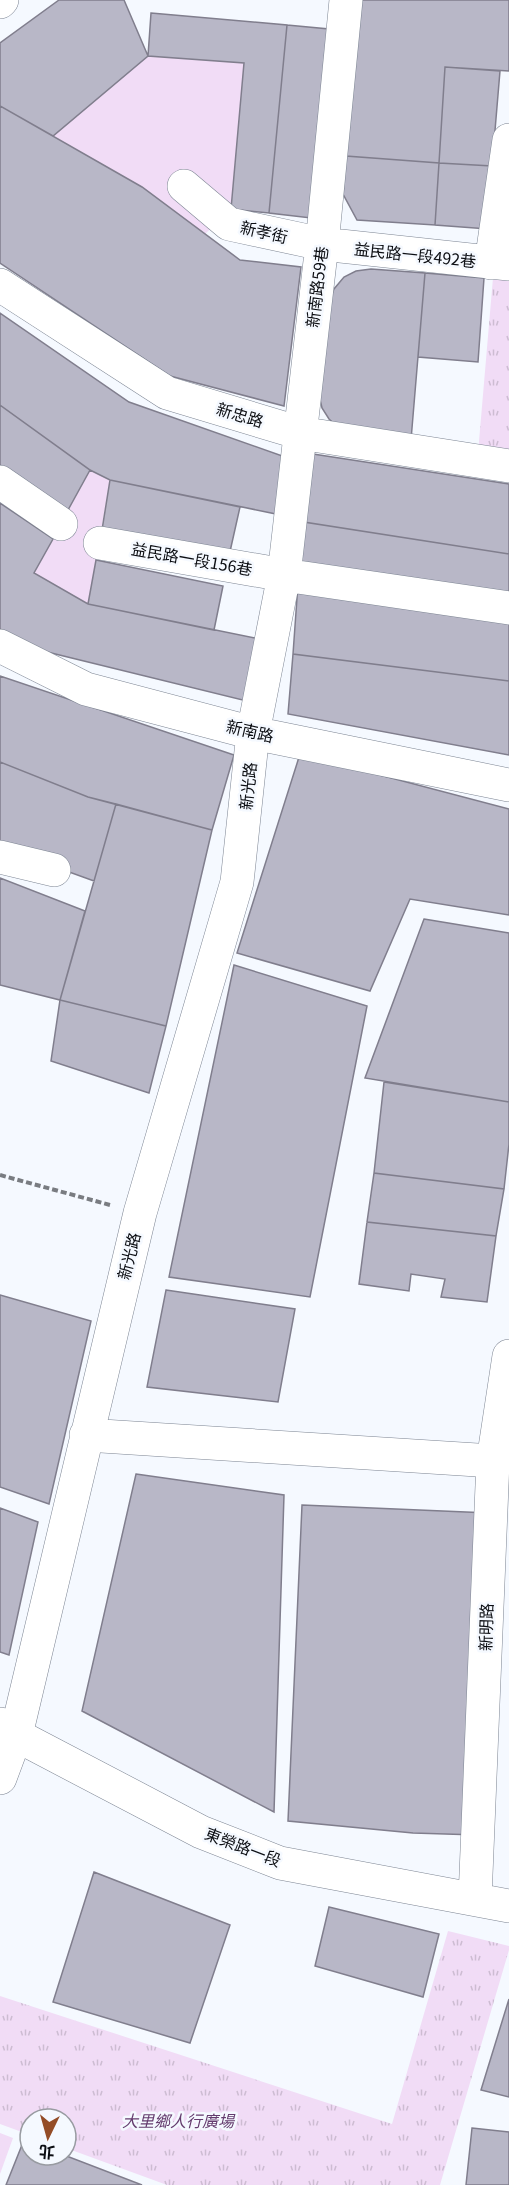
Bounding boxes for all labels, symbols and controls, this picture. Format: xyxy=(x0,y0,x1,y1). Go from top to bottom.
street label: 新孝街 xyxy=(238,214,290,248)
street label: 益民路一段492巷 xyxy=(353,236,477,272)
street label: 新南路59巷 xyxy=(299,245,333,329)
street label: 新忠路 xyxy=(214,396,267,433)
street label: 益民路一段156巷 xyxy=(130,536,255,580)
street label: 新南路 xyxy=(224,713,276,747)
street label: 新光路 xyxy=(233,761,261,811)
street label: 新光路 xyxy=(111,1230,145,1282)
street label: 新明路 xyxy=(472,1603,498,1651)
street label: 東榮路一段 xyxy=(202,1821,285,1872)
north arrow xyxy=(18,2107,78,2167)
park label: 大里鄉人行廣場 xyxy=(122,2108,236,2132)
text: 北 xyxy=(38,2140,56,2166)

